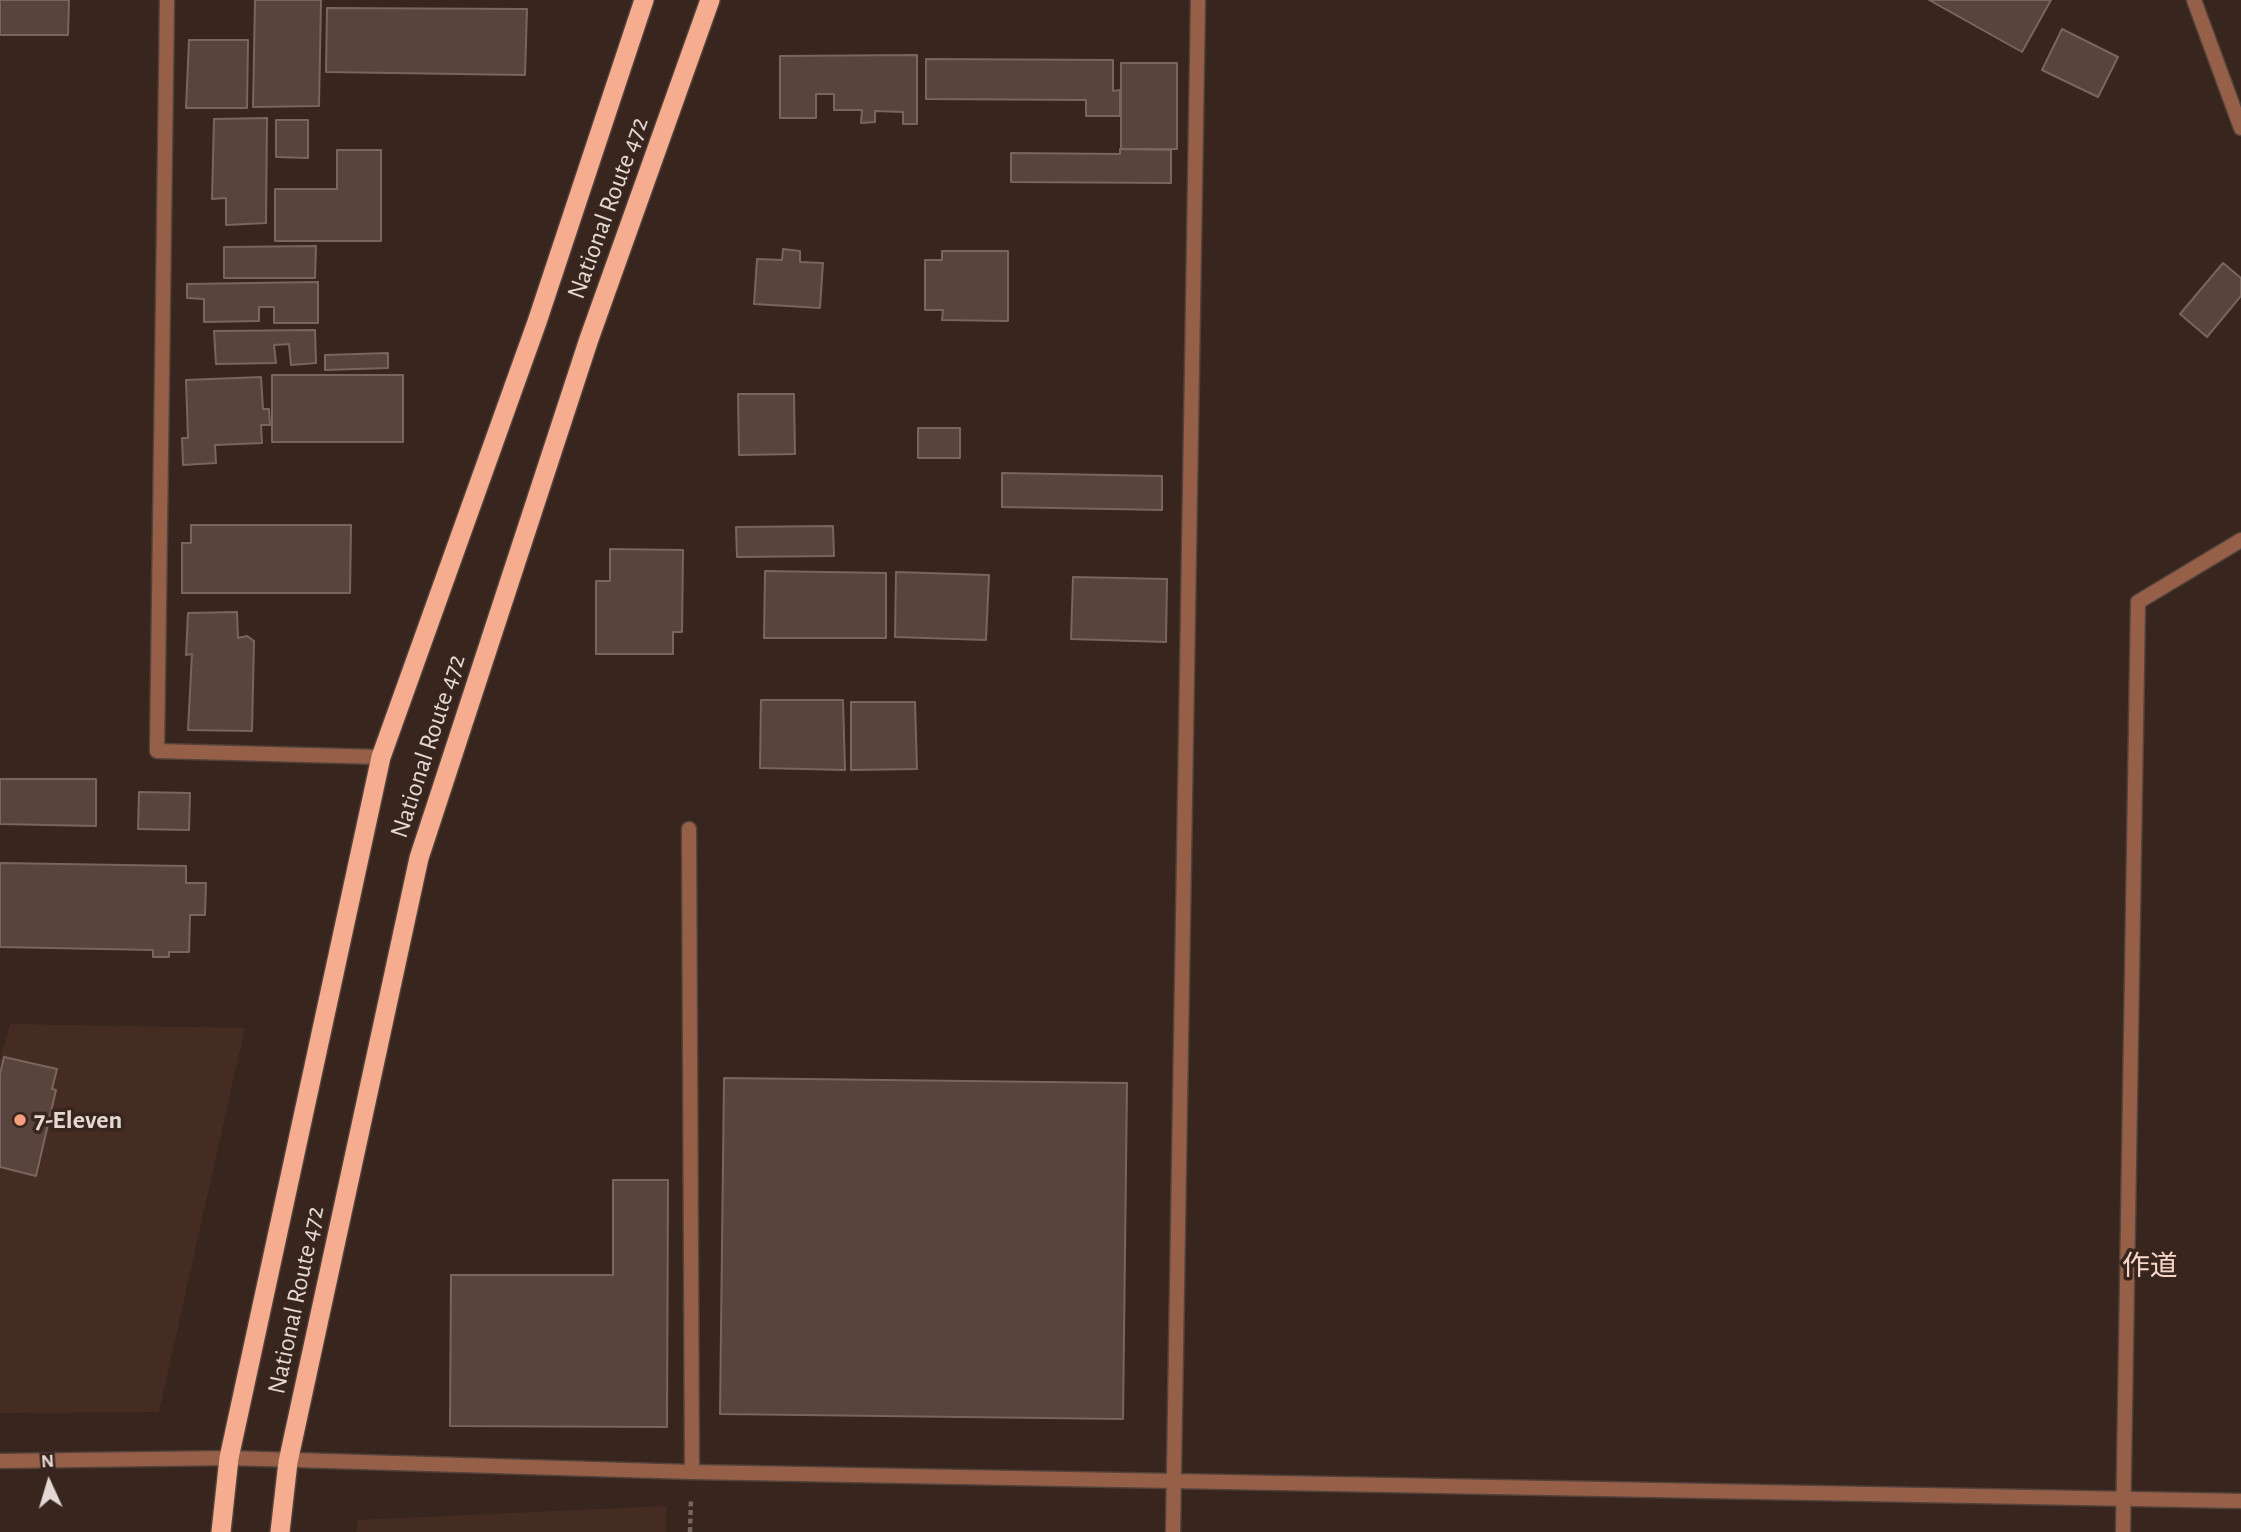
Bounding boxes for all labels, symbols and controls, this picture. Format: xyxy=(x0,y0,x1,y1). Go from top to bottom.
street label: National Route 472 xyxy=(561,113,655,303)
street label: National Route 472 xyxy=(384,650,472,842)
place label: 7-Eleven xyxy=(34,1104,122,1136)
marker: 7-Eleven xyxy=(12,1112,28,1128)
street label: National Route 472 xyxy=(261,1203,331,1397)
district label: 作道 xyxy=(2122,1250,2178,1284)
north arrow xyxy=(14,1448,84,1518)
text: N xyxy=(40,1452,55,1471)

